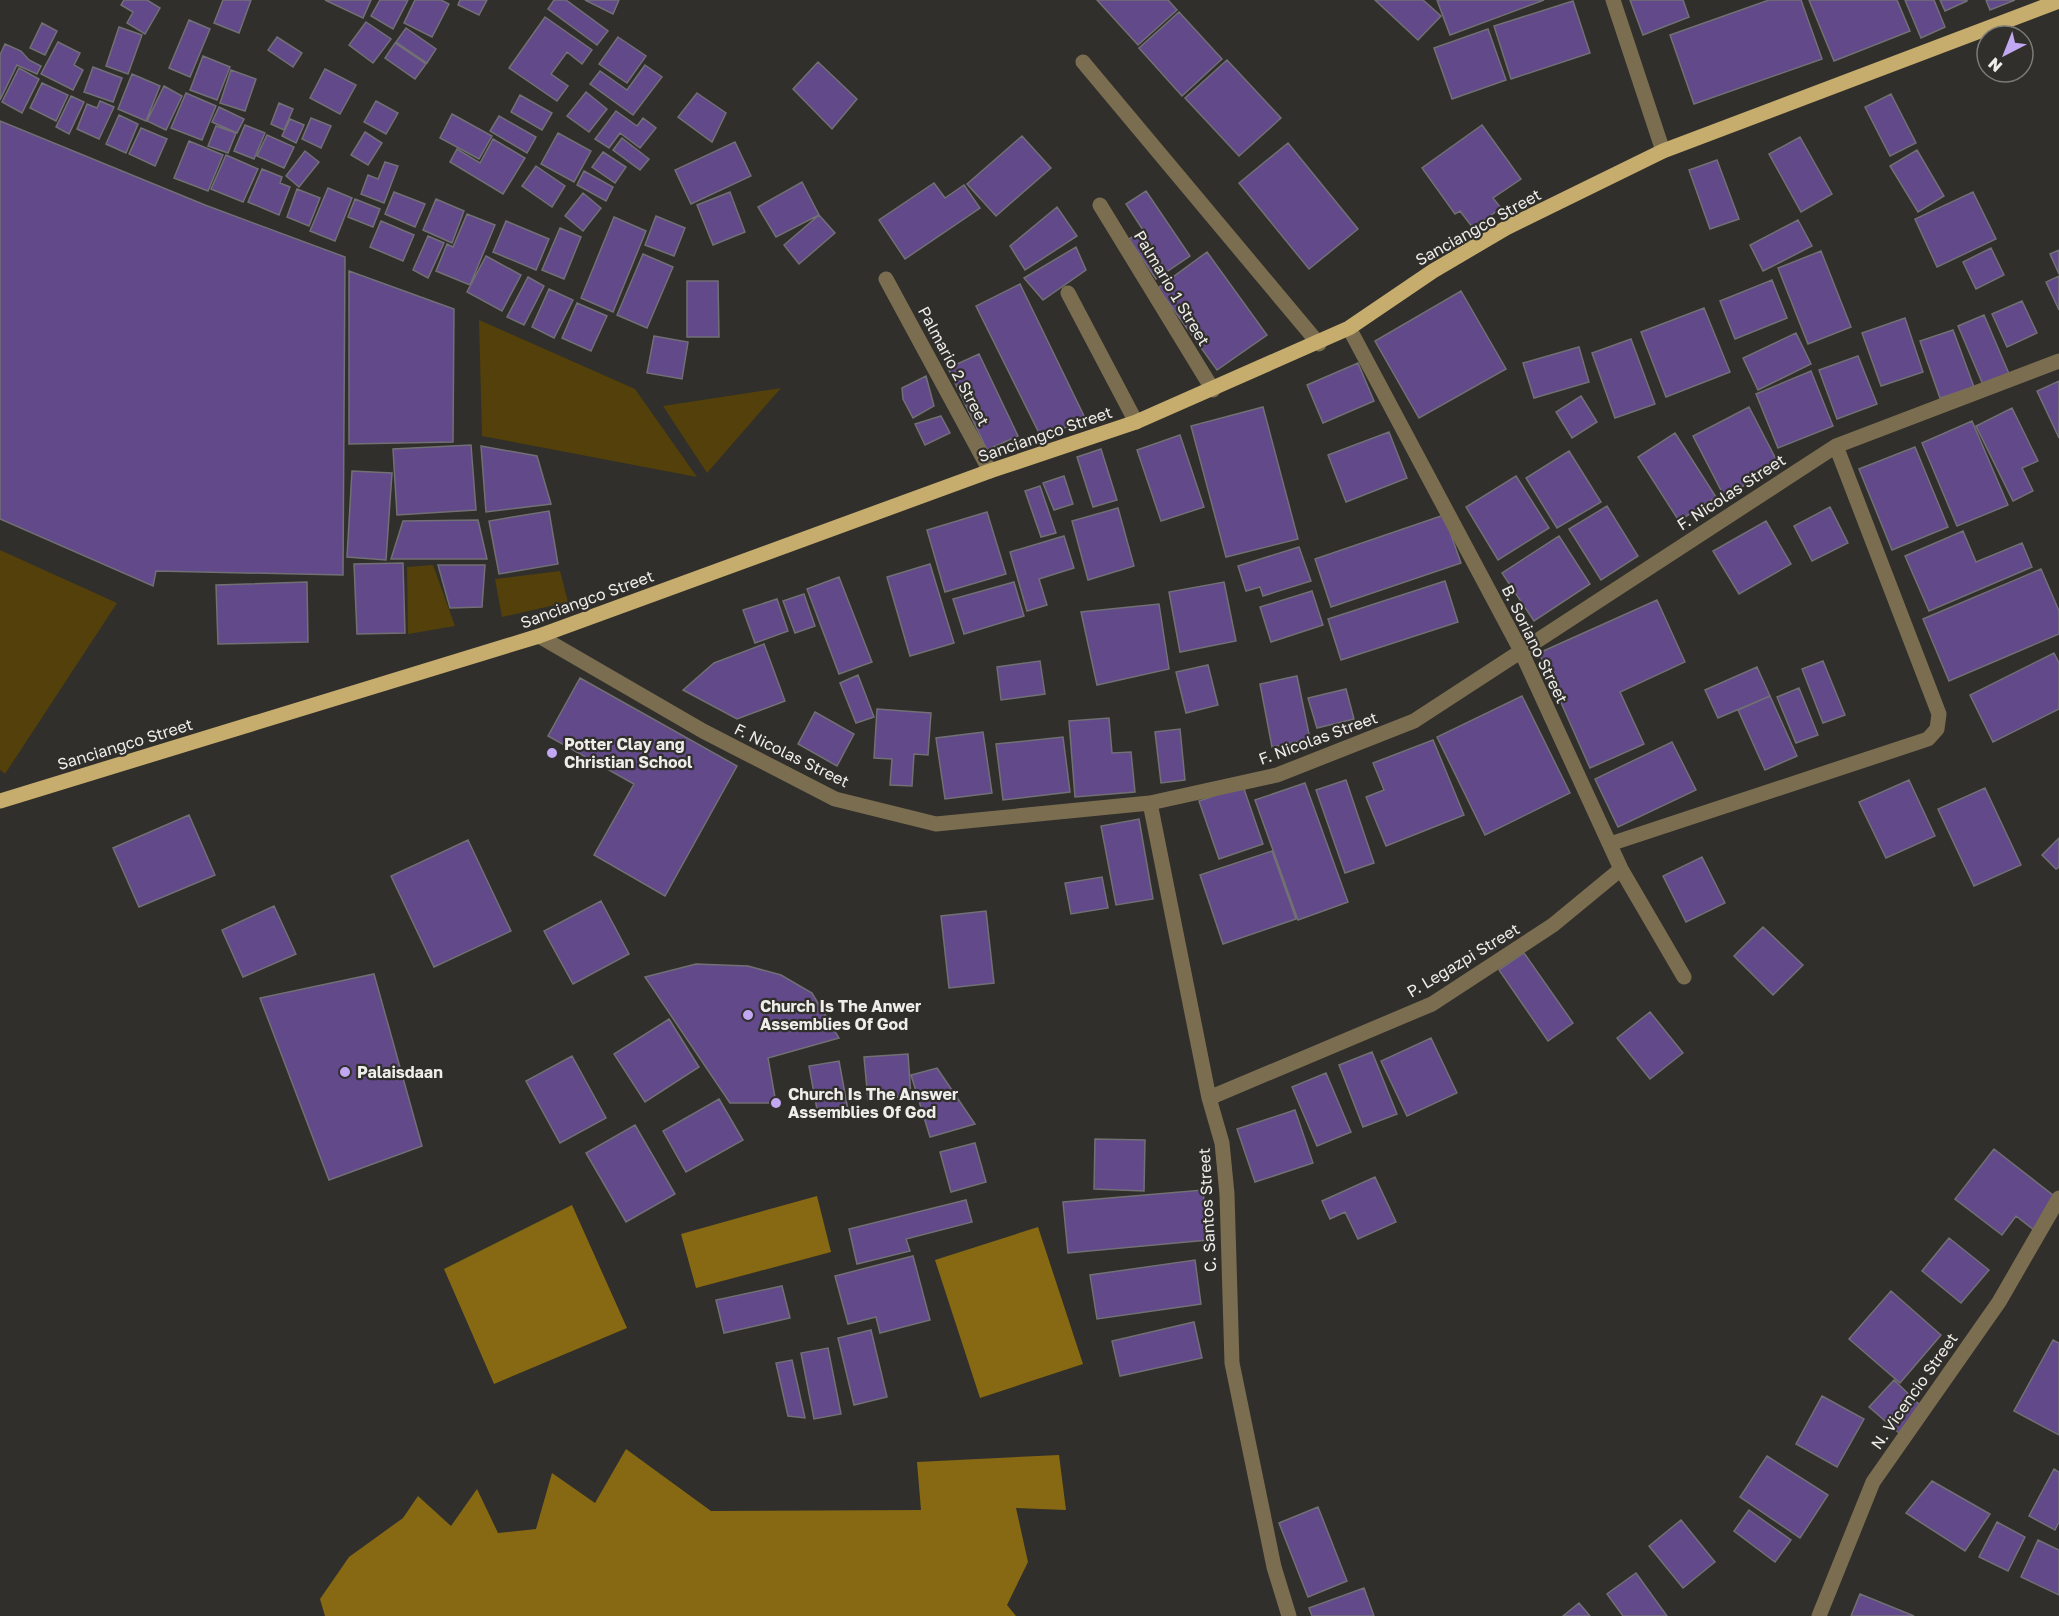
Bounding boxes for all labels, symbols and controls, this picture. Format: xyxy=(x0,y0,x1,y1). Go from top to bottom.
north arrow xyxy=(1975,24,2035,84)
text: N xyxy=(1984,54,2006,77)
street label: Sanciangco Street xyxy=(1412,184,1544,270)
street label: Palmario 1 Street xyxy=(1130,227,1214,349)
street label: Palmario 2 Street xyxy=(914,303,994,429)
street label: Sanciangco Street xyxy=(975,402,1115,466)
street label: F. Nicolas Street xyxy=(1673,450,1789,534)
street label: Sanciangco Street xyxy=(518,566,656,632)
street label: B. Soriano Street xyxy=(1498,581,1572,707)
street label: F. Nicolas Street xyxy=(1256,707,1380,769)
street label: Sanciangco Street xyxy=(55,714,195,774)
street label: F. Nicolas Street xyxy=(731,719,853,791)
place label: Potter Clay ang Christian School xyxy=(564,734,693,772)
marker: Potter Clay ang Christian School xyxy=(545,746,559,760)
street label: P. Legazpi Street xyxy=(1403,919,1523,1001)
place label: Church Is The Anwer Assemblies Of God xyxy=(760,996,921,1034)
marker: Church Is The Anwer Assemblies Of God xyxy=(741,1008,755,1022)
place label: Palaisdaan xyxy=(357,1062,443,1082)
marker: Palaisdaan xyxy=(338,1065,352,1079)
place label: Church Is The Answer Assemblies Of God xyxy=(788,1084,958,1122)
marker: Church Is The Answer Assemblies Of God xyxy=(769,1096,783,1110)
street label: C. Santos Street xyxy=(1194,1147,1220,1273)
street label: N. Vicencio Street xyxy=(1866,1329,1962,1453)

